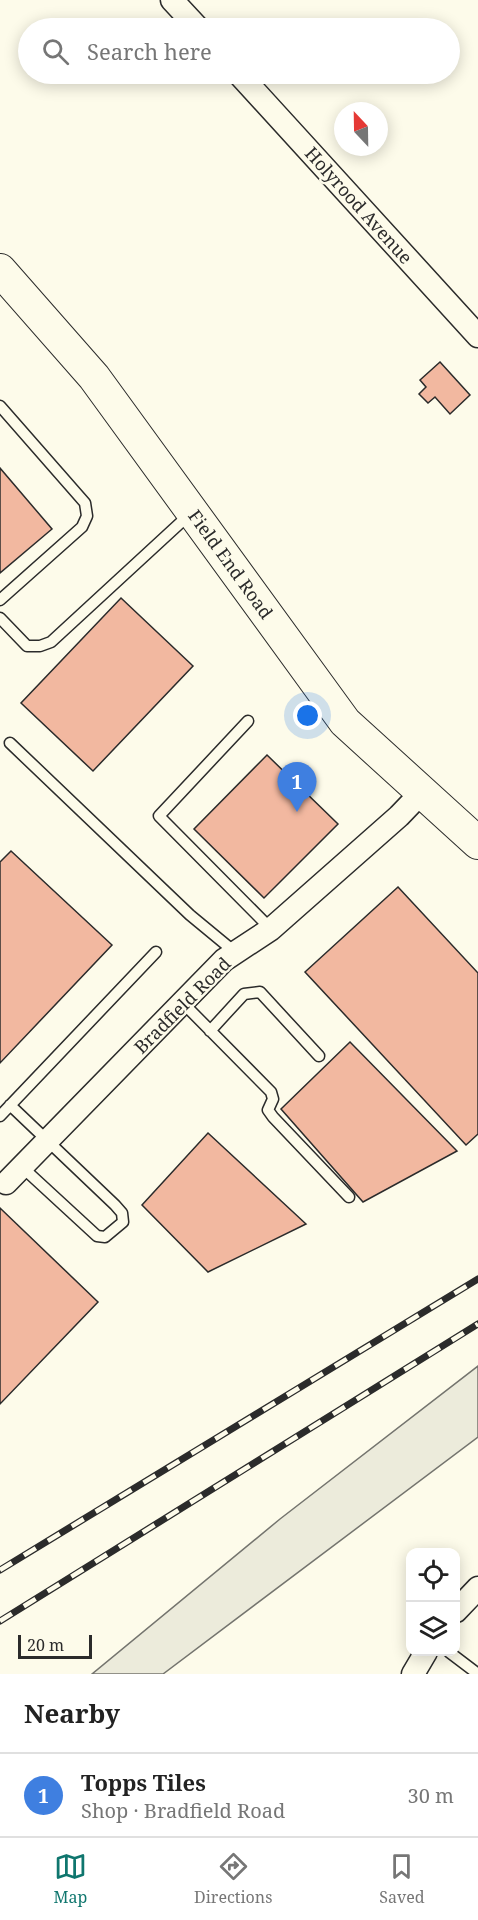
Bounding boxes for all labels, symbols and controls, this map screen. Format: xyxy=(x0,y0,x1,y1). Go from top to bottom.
search box xyxy=(18,18,460,84)
icon: search xyxy=(39,35,72,68)
text: Search here xyxy=(87,36,212,66)
north arrow xyxy=(334,102,388,156)
street label: Holyrood Avenue xyxy=(300,141,418,269)
street label: Field End Road xyxy=(183,505,279,623)
your location xyxy=(293,701,322,730)
pin: 1 xyxy=(278,762,316,812)
street label: Bradfield Road xyxy=(128,951,236,1059)
map controls xyxy=(406,1548,460,1656)
button: locate xyxy=(406,1548,460,1602)
button: layers xyxy=(406,1602,460,1656)
scale bar xyxy=(18,1632,92,1660)
text: 20 m xyxy=(27,1634,64,1656)
text: Nearby xyxy=(24,1695,120,1731)
text: Topps Tiles xyxy=(81,1767,206,1797)
text: 1 xyxy=(38,1782,49,1809)
text: 30 m xyxy=(408,1782,454,1809)
text: Shop · Bradfield Road xyxy=(81,1797,285,1824)
tab: Map xyxy=(53,1850,87,1908)
tab: Directions xyxy=(194,1850,272,1908)
tab: Saved xyxy=(379,1850,425,1908)

